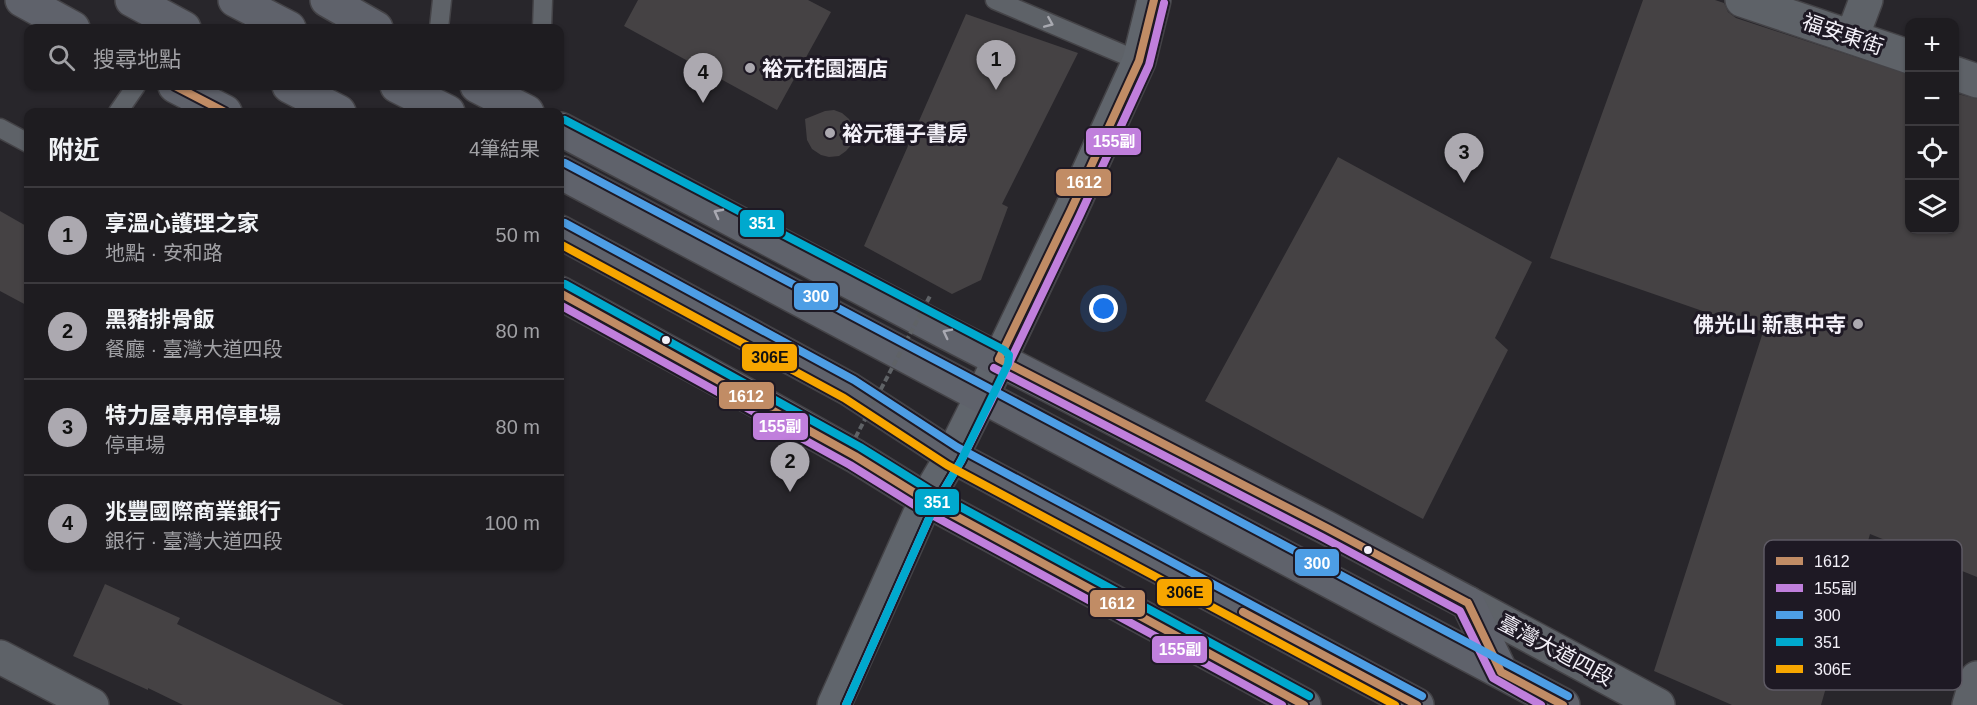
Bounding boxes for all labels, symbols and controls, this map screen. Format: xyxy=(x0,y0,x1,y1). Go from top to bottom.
street label: 福安東街 xyxy=(1800,9,1886,59)
one-way arrow xyxy=(1042,16,1053,28)
map controls xyxy=(1905,18,1959,234)
button: + xyxy=(1905,18,1959,72)
search box xyxy=(24,24,564,90)
pin: 1 xyxy=(976,40,1016,90)
icon: search xyxy=(45,41,78,74)
text: 搜尋地點 xyxy=(93,47,181,72)
pin: 4 xyxy=(684,54,722,103)
place label: 裕元花園酒店 xyxy=(762,57,888,80)
marker: 裕元花園酒店 xyxy=(743,61,757,75)
button: − xyxy=(1905,72,1959,126)
place label: 裕元種子書房 xyxy=(842,122,968,145)
marker: 裕元種子書房 xyxy=(823,126,837,140)
button: locate xyxy=(1905,126,1959,180)
line badge: 155副 xyxy=(1085,127,1142,156)
text: 155副 xyxy=(1093,133,1135,150)
pin: 3 xyxy=(1444,134,1484,183)
text: 附近 xyxy=(48,135,100,165)
text: 4筆結果 xyxy=(469,138,540,160)
line badge: 1612 xyxy=(1055,168,1112,197)
text: 1612 xyxy=(1066,174,1102,191)
button: layers xyxy=(1905,180,1959,234)
one-way arrow xyxy=(714,209,724,220)
line badge: 351 xyxy=(739,209,785,238)
text: 享溫心護理之家 xyxy=(105,211,259,236)
text: 351 xyxy=(749,215,775,232)
text: 1 xyxy=(62,224,73,246)
text: 50 m xyxy=(496,224,540,246)
text: 地點 · 安和路 xyxy=(105,242,223,264)
line badge: 300 xyxy=(793,282,839,311)
text: 300 xyxy=(803,288,829,305)
your location xyxy=(1089,294,1118,323)
text: 黑豬排骨飯 xyxy=(105,307,215,332)
place label: 佛光山 新惠中寺 xyxy=(1693,313,1846,336)
marker: 佛光山 新惠中寺 xyxy=(1851,317,1865,331)
text: 2 xyxy=(62,320,73,342)
text: 80 m xyxy=(496,320,540,342)
one-way arrow xyxy=(942,328,953,340)
unlabelled marker xyxy=(660,334,672,346)
text: 餐廳 · 臺灣大道四段 xyxy=(105,338,283,360)
line badge: 306E xyxy=(741,343,798,372)
text: 306E xyxy=(751,349,789,366)
line badge: 1612 xyxy=(718,381,775,410)
text: 1612 xyxy=(728,388,764,405)
text: 特力屋專用停車場 xyxy=(105,403,281,428)
line badge: 155副 xyxy=(752,412,809,441)
text: 3 xyxy=(62,416,73,438)
text: 80 m xyxy=(496,416,540,438)
text: 155副 xyxy=(759,418,801,435)
text: 停車場 xyxy=(105,434,165,456)
pin: 2 xyxy=(770,442,810,492)
line badge: 351 xyxy=(914,488,960,516)
text: 351 xyxy=(924,494,950,511)
text: 兆豐國際商業銀行 xyxy=(105,499,281,524)
text: 4 xyxy=(62,512,73,534)
text: 100 m xyxy=(484,512,540,534)
text: 銀行 · 臺灣大道四段 xyxy=(105,530,283,552)
legend xyxy=(1764,540,1962,690)
unlabelled marker xyxy=(1362,544,1374,556)
line badge: 300 xyxy=(1294,548,1340,577)
text: 1612 xyxy=(1814,553,1850,570)
text: 300 xyxy=(1304,555,1330,572)
line badge: 306E xyxy=(1156,578,1213,607)
text: 155副 xyxy=(1814,580,1857,597)
text: 306E xyxy=(1166,584,1204,601)
line badge: 1612 xyxy=(1089,589,1146,618)
text: 1612 xyxy=(1099,595,1135,612)
text: 300 xyxy=(1814,607,1841,624)
street label: 臺灣大道四段 xyxy=(1495,610,1617,690)
text: 351 xyxy=(1814,634,1841,651)
line badge: 155副 xyxy=(1151,635,1208,664)
text: 155副 xyxy=(1159,641,1201,658)
text: 306E xyxy=(1814,661,1851,678)

